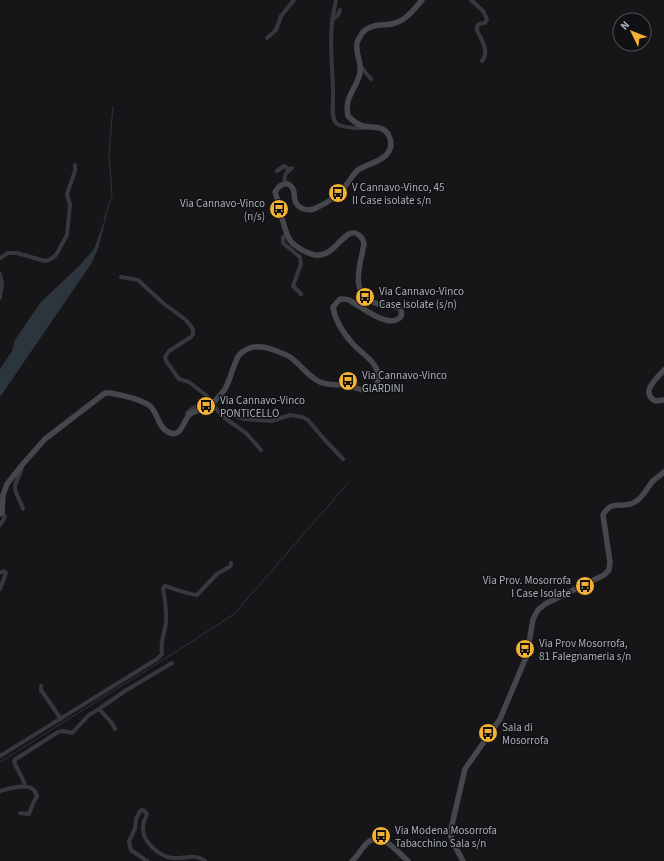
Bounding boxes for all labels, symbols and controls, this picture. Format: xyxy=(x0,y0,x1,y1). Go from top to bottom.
north arrow xyxy=(612,12,652,52)
text: N xyxy=(617,18,633,33)
place label: V Cannavo-Vinco, 45 II Case isolate s/n xyxy=(352,180,445,208)
bus stop icon: V Cannavo-Vinco, 45 II Case isolate s/n xyxy=(327,182,349,204)
place label: Via Cannavo-Vinco (n/s) xyxy=(180,196,265,224)
bus stop icon: Via Cannavo-Vinco (n/s) xyxy=(268,198,290,220)
place label: Via Cannavo-Vinco Case isolate (s/n) xyxy=(379,284,464,312)
bus stop icon: Via Cannavo-Vinco Case isolate (s/n) xyxy=(354,286,376,308)
place label: Via Cannavo-Vinco GIARDINI xyxy=(362,368,447,396)
bus stop icon: Via Cannavo-Vinco GIARDINI xyxy=(337,370,359,392)
place label: Via Cannavo-Vinco PONTICELLO xyxy=(220,393,305,421)
bus stop icon: Via Cannavo-Vinco PONTICELLO xyxy=(195,395,217,417)
place label: Via Prov. Mosorrofa I Case Isolate xyxy=(483,573,572,601)
bus stop icon: Via Prov. Mosorrofa I Case Isolate xyxy=(574,575,596,597)
place label: Via Prov Mosorrofa, 81 Falegnameria s/n xyxy=(539,636,631,664)
bus stop icon: Via Prov Mosorrofa, 81 Falegnameria s/n xyxy=(514,638,536,660)
place label: Sala di Mosorrofa xyxy=(502,720,549,748)
bus stop icon: Sala di Mosorrofa xyxy=(477,722,499,744)
place label: Via Modena Mosorrofa Tabacchino Sala s/n xyxy=(395,823,497,851)
bus stop icon: Via Modena Mosorrofa Tabacchino Sala s/n xyxy=(370,825,392,847)

